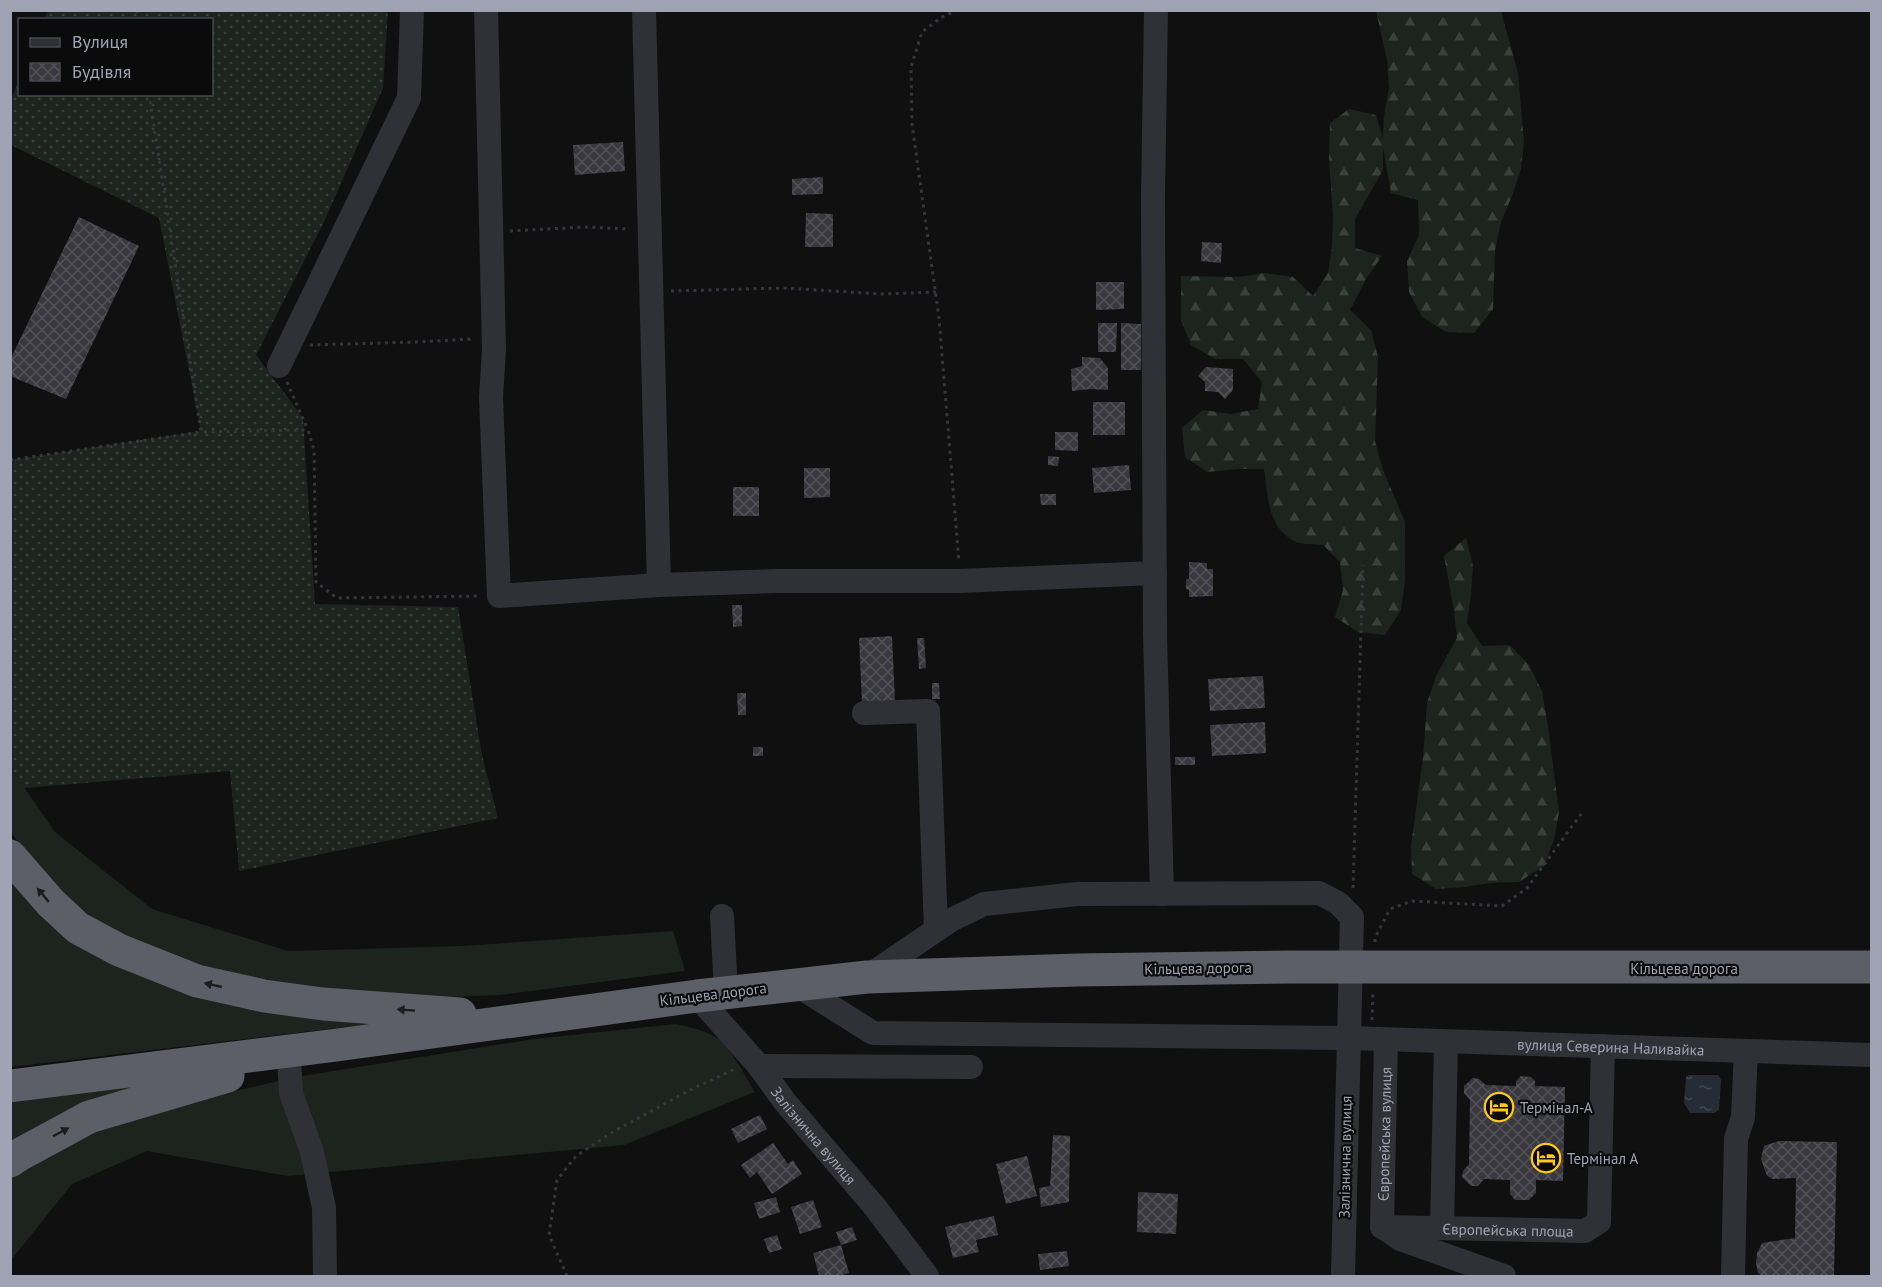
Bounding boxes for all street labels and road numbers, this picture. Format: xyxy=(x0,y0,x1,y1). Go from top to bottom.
street label: Кільцева дорога xyxy=(1144,958,1252,978)
street label: Кільцева дорога xyxy=(1630,959,1738,978)
street label: Кільцева дорога xyxy=(658,978,768,1010)
street label: вулиця Северина Наливайка xyxy=(1517,1034,1705,1059)
street label: Європейська вулиця xyxy=(1373,1067,1395,1201)
street label: Залізнична вулиця xyxy=(767,1083,861,1188)
street label: Залізнична вулиця xyxy=(1334,1096,1356,1218)
street label: Європейська площа xyxy=(1442,1219,1574,1240)

